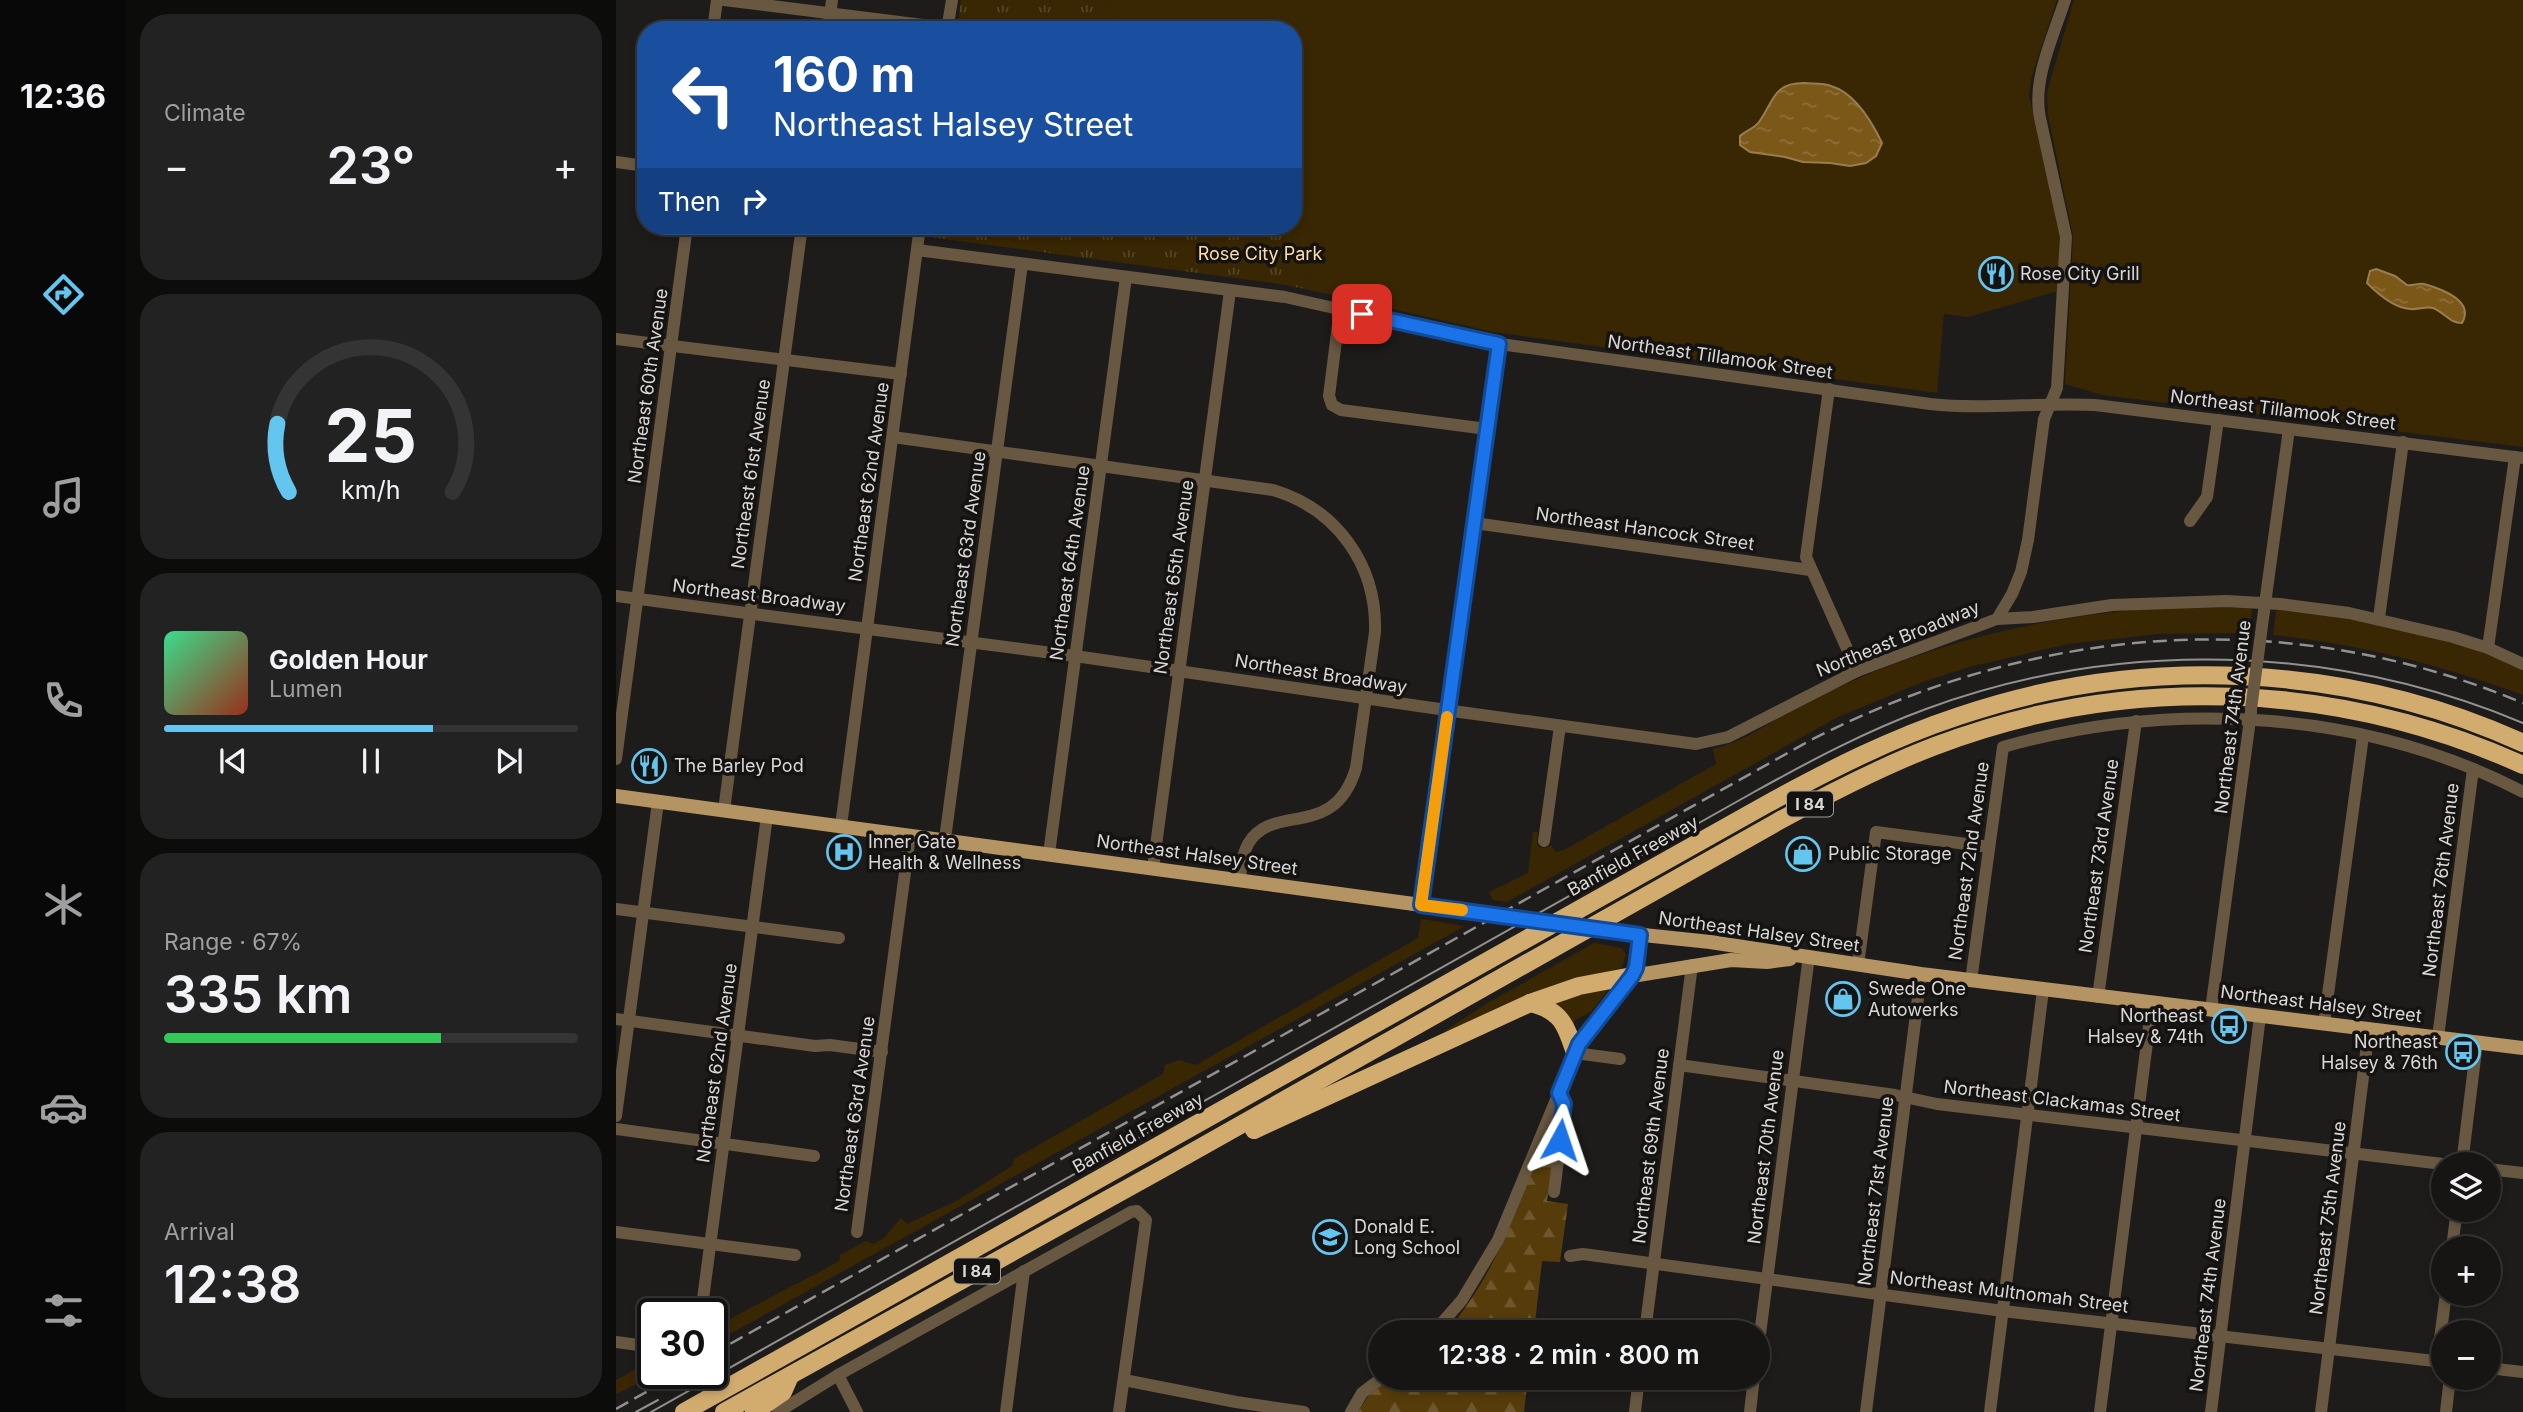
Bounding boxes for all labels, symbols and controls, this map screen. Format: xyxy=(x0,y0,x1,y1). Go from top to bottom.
text: 160 m xyxy=(773,45,915,104)
icon: left xyxy=(658,49,749,140)
text: 12:36 xyxy=(20,77,106,116)
text: Climate xyxy=(164,99,246,127)
text: Northeast Halsey Street xyxy=(773,105,1133,144)
text: 23° xyxy=(327,134,415,197)
text: − xyxy=(164,143,189,189)
text: + xyxy=(553,143,578,189)
icon: right xyxy=(735,182,773,220)
text: Then xyxy=(658,186,721,217)
park label: Rose City Park xyxy=(1198,243,1322,264)
restaurant icon: Rose City Grill xyxy=(1977,255,2015,293)
place label: Rose City Grill xyxy=(2020,263,2140,284)
icon: directions xyxy=(39,270,88,319)
pin xyxy=(1332,284,1392,344)
street label: Northeast 60th Avenue xyxy=(623,287,672,485)
icon: arrive xyxy=(1343,295,1381,333)
street label: Northeast Tillamook Street xyxy=(1606,330,1834,383)
street label: Northeast 61st Avenue xyxy=(727,378,774,570)
street label: Northeast 62nd Avenue xyxy=(844,381,893,583)
street label: Northeast Tillamook Street xyxy=(2169,385,2397,434)
text: 25 xyxy=(325,392,417,481)
street label: Northeast 63rd Avenue xyxy=(941,450,990,648)
street label: Northeast 64th Avenue xyxy=(1045,464,1094,662)
icon: music xyxy=(39,473,88,522)
text: km/h xyxy=(341,475,401,505)
street label: Northeast 65th Avenue xyxy=(1149,478,1198,675)
street label: Northeast Hancock Street xyxy=(1534,503,1756,554)
street label: Northeast Broadway xyxy=(671,574,847,617)
street label: Northeast Broadway xyxy=(1813,596,1983,681)
street label: Northeast 74th Avenue xyxy=(2210,619,2255,815)
text: Golden Hour xyxy=(269,644,428,675)
street label: Northeast Broadway xyxy=(1233,650,1409,698)
text: Lumen xyxy=(269,675,343,703)
icon: phone xyxy=(39,676,88,725)
icon: previous xyxy=(214,742,252,780)
icon: pause xyxy=(352,742,390,780)
icon: next xyxy=(490,742,528,780)
restaurant icon: The Barley Pod xyxy=(630,747,668,785)
place label: The Barley Pod xyxy=(674,755,804,776)
street label: Northeast 73rd Avenue xyxy=(2074,757,2123,954)
street label: Northeast 72nd Avenue xyxy=(1944,760,1993,962)
street label: Northeast 76th Avenue xyxy=(2418,782,2463,978)
road number: I 84 xyxy=(1787,792,1833,817)
street label: Banfield Freeway xyxy=(1564,811,1702,900)
street label: Northeast Halsey Street xyxy=(1095,830,1299,879)
place label: Inner Gate Health & Wellness xyxy=(868,831,1021,873)
hospital icon: Inner Gate Health & Wellness xyxy=(825,833,863,871)
shop icon: Public Storage xyxy=(1784,835,1822,873)
place label: Public Storage xyxy=(1828,843,1952,864)
icon: climate xyxy=(39,880,88,929)
street label: Northeast Halsey Street xyxy=(1657,907,1861,956)
text: Range · 67% xyxy=(164,928,302,956)
street label: Northeast 62nd Avenue xyxy=(692,962,741,1164)
text: 335 km xyxy=(164,963,352,1026)
place label: Swede One Autowerks xyxy=(1868,978,1966,1020)
shop icon: Swede One Autowerks xyxy=(1824,980,1862,1018)
street label: Northeast Halsey Street xyxy=(2219,981,2423,1026)
place label: Northeast Halsey & 74th xyxy=(2087,1005,2204,1047)
bus stop icon: Northeast Halsey & 74th xyxy=(2210,1007,2248,1045)
street label: Northeast 63rd Avenue xyxy=(830,1015,879,1213)
place label: Northeast Halsey & 76th xyxy=(2321,1031,2438,1073)
bus stop icon: Northeast Halsey & 76th xyxy=(2444,1033,2482,1071)
street label: Northeast 69th Avenue xyxy=(1628,1047,1673,1245)
street label: Northeast 70th Avenue xyxy=(1743,1049,1788,1245)
street label: Northeast Clackamas Street xyxy=(1943,1076,2182,1125)
icon: car xyxy=(39,1083,88,1132)
street label: Banfield Freeway xyxy=(1069,1088,1207,1177)
street label: Northeast 71st Avenue xyxy=(1853,1095,1898,1287)
position arrow xyxy=(1523,1103,1597,1177)
street label: Northeast 75th Avenue xyxy=(2305,1120,2350,1316)
map controls xyxy=(2431,1152,2501,1390)
button: layers xyxy=(2431,1152,2501,1222)
street label: Northeast 74th Avenue xyxy=(2185,1197,2230,1393)
place label: Donald E. Long School xyxy=(1354,1216,1460,1258)
text: Arrival xyxy=(164,1218,235,1246)
school or university icon: Donald E. Long School xyxy=(1311,1218,1349,1256)
button: + xyxy=(2431,1236,2501,1306)
text: 12:38 xyxy=(164,1253,301,1316)
road number: I 84 xyxy=(954,1259,1000,1284)
street label: Northeast Multnomah Street xyxy=(1888,1266,2130,1317)
icon: filters xyxy=(39,1286,88,1335)
speed limit sign: 30 xyxy=(637,1298,728,1389)
button: − xyxy=(2431,1320,2501,1390)
text: 12:38 · 2 min · 800 m xyxy=(1438,1339,1700,1370)

